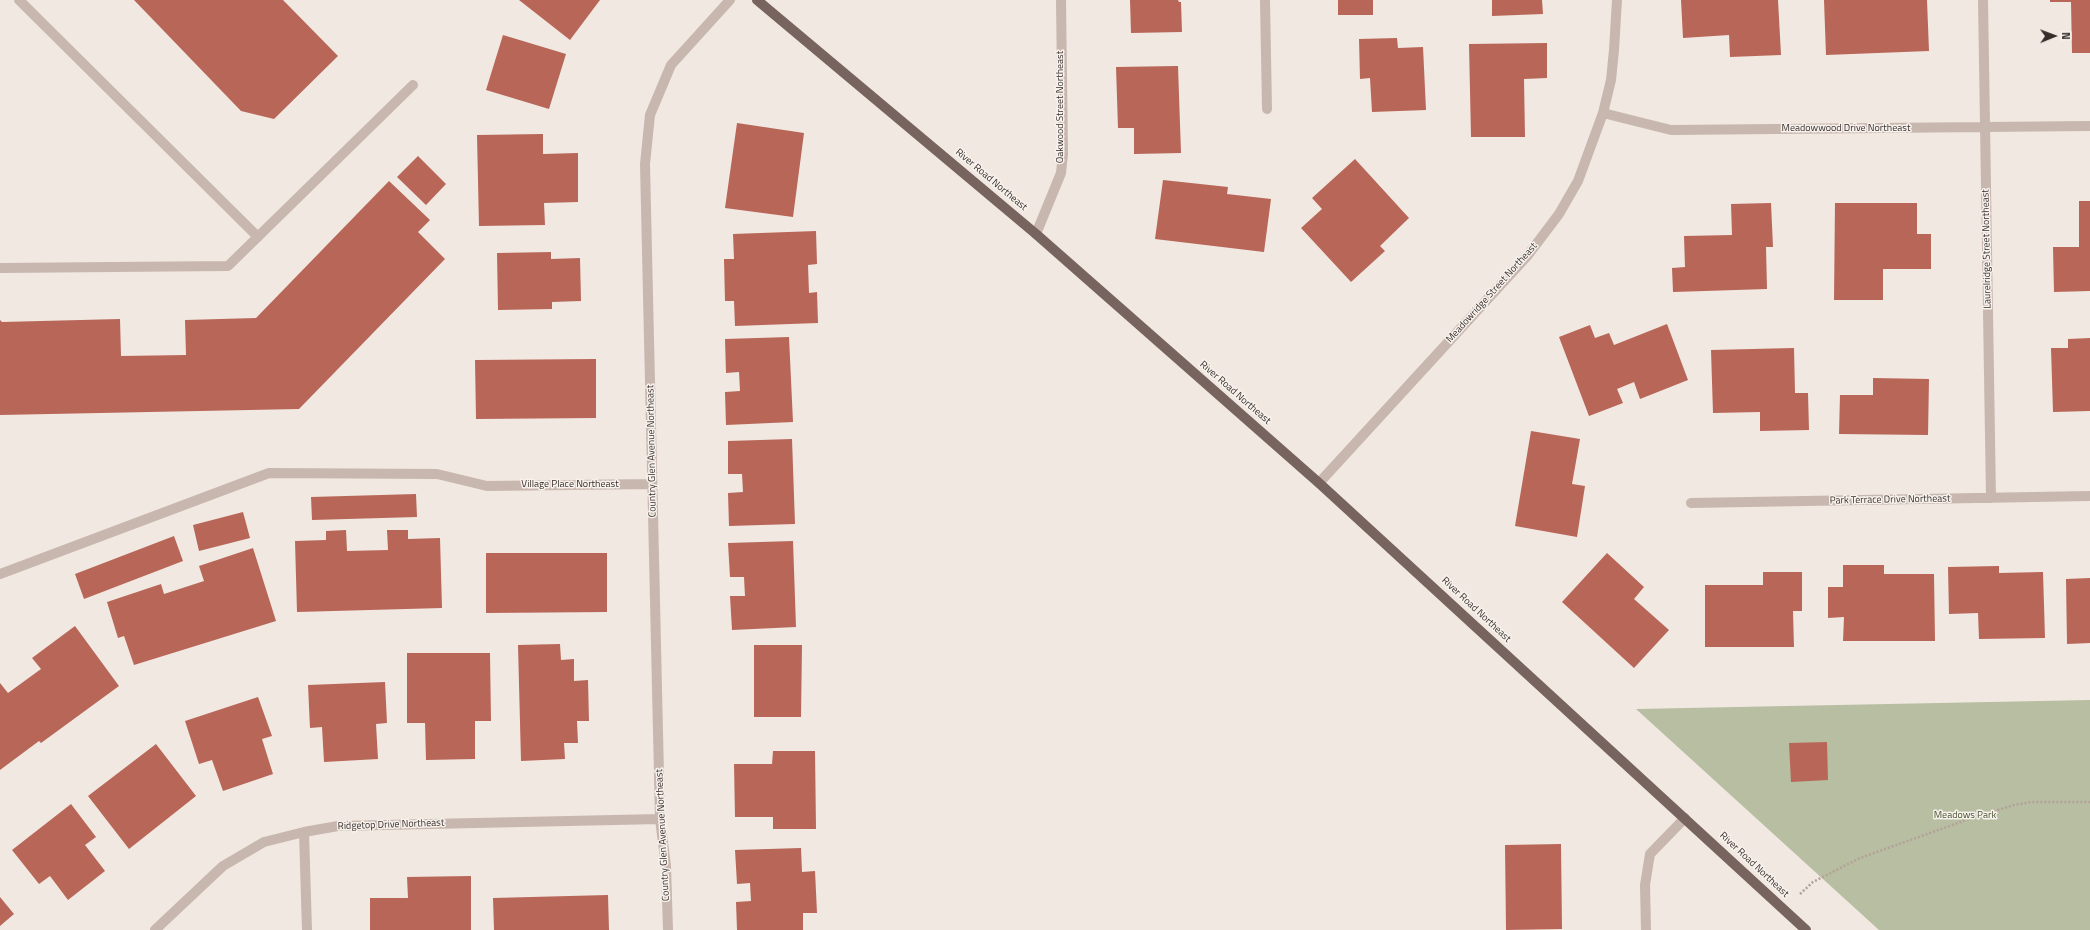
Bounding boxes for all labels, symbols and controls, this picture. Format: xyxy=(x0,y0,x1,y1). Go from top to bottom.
north arrow xyxy=(2034,16,2074,56)
text: N xyxy=(2058,32,2074,40)
street label: Oakwood Street Northeast xyxy=(1055,51,1067,163)
street label: Meadowwood Drive Northeast xyxy=(1782,123,1910,135)
street label: River Road Northeast xyxy=(953,146,1029,214)
street label: Laurelridge Street Northeast xyxy=(1980,189,1994,309)
street label: Meadowridge Street Northeast xyxy=(1444,241,1540,345)
street label: River Road Northeast xyxy=(1197,359,1273,427)
street label: Country Glen Avenue Northeast xyxy=(645,385,659,517)
street label: Village Place Northeast xyxy=(521,479,619,491)
street label: Park Terrace Drive Northeast xyxy=(1829,493,1951,507)
street label: River Road Northeast xyxy=(1439,575,1513,645)
street label: Country Glen Avenue Northeast xyxy=(654,769,672,901)
park label: Meadows Park xyxy=(1934,810,1996,822)
street label: Ridgetop Drive Northeast xyxy=(337,817,445,833)
street label: River Road Northeast xyxy=(1717,830,1791,900)

